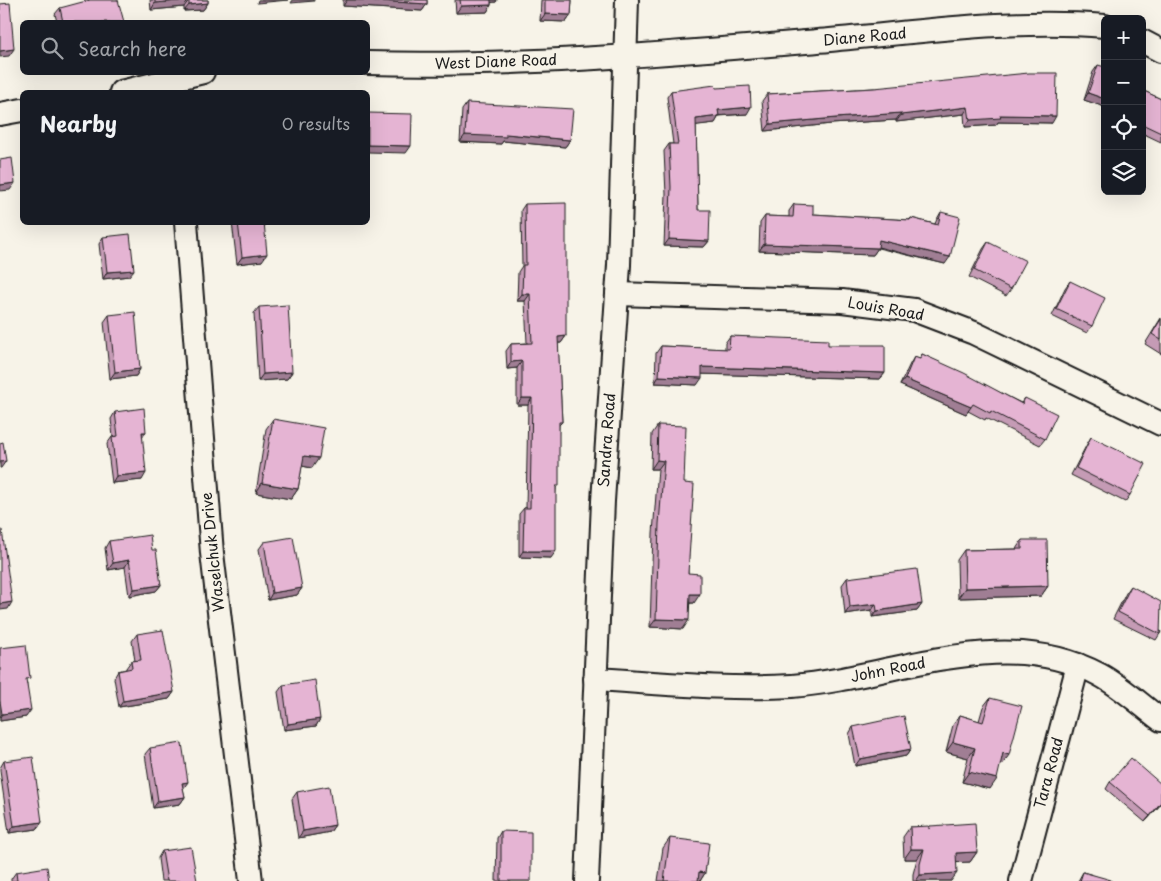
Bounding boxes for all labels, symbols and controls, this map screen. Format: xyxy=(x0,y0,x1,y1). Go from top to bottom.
map controls xyxy=(1101,15,1146,195)
button: + xyxy=(1101,15,1146,60)
search box xyxy=(20,20,370,75)
street label: Diane Road xyxy=(822,20,908,51)
icon: search xyxy=(38,34,66,62)
text: Search here xyxy=(78,34,187,62)
street label: West Diane Road xyxy=(434,47,557,74)
button: − xyxy=(1101,60,1146,105)
button: locate xyxy=(1101,105,1146,150)
text: Nearby xyxy=(40,107,117,139)
text: 0 results xyxy=(282,111,350,135)
button: layers xyxy=(1101,150,1146,195)
street label: Louis Road xyxy=(846,289,926,326)
street label: Sandra Road xyxy=(591,392,620,488)
street label: Waselchuk Drive xyxy=(194,491,229,613)
street label: John Road xyxy=(848,650,927,687)
street label: Tara Road xyxy=(1027,734,1068,811)

